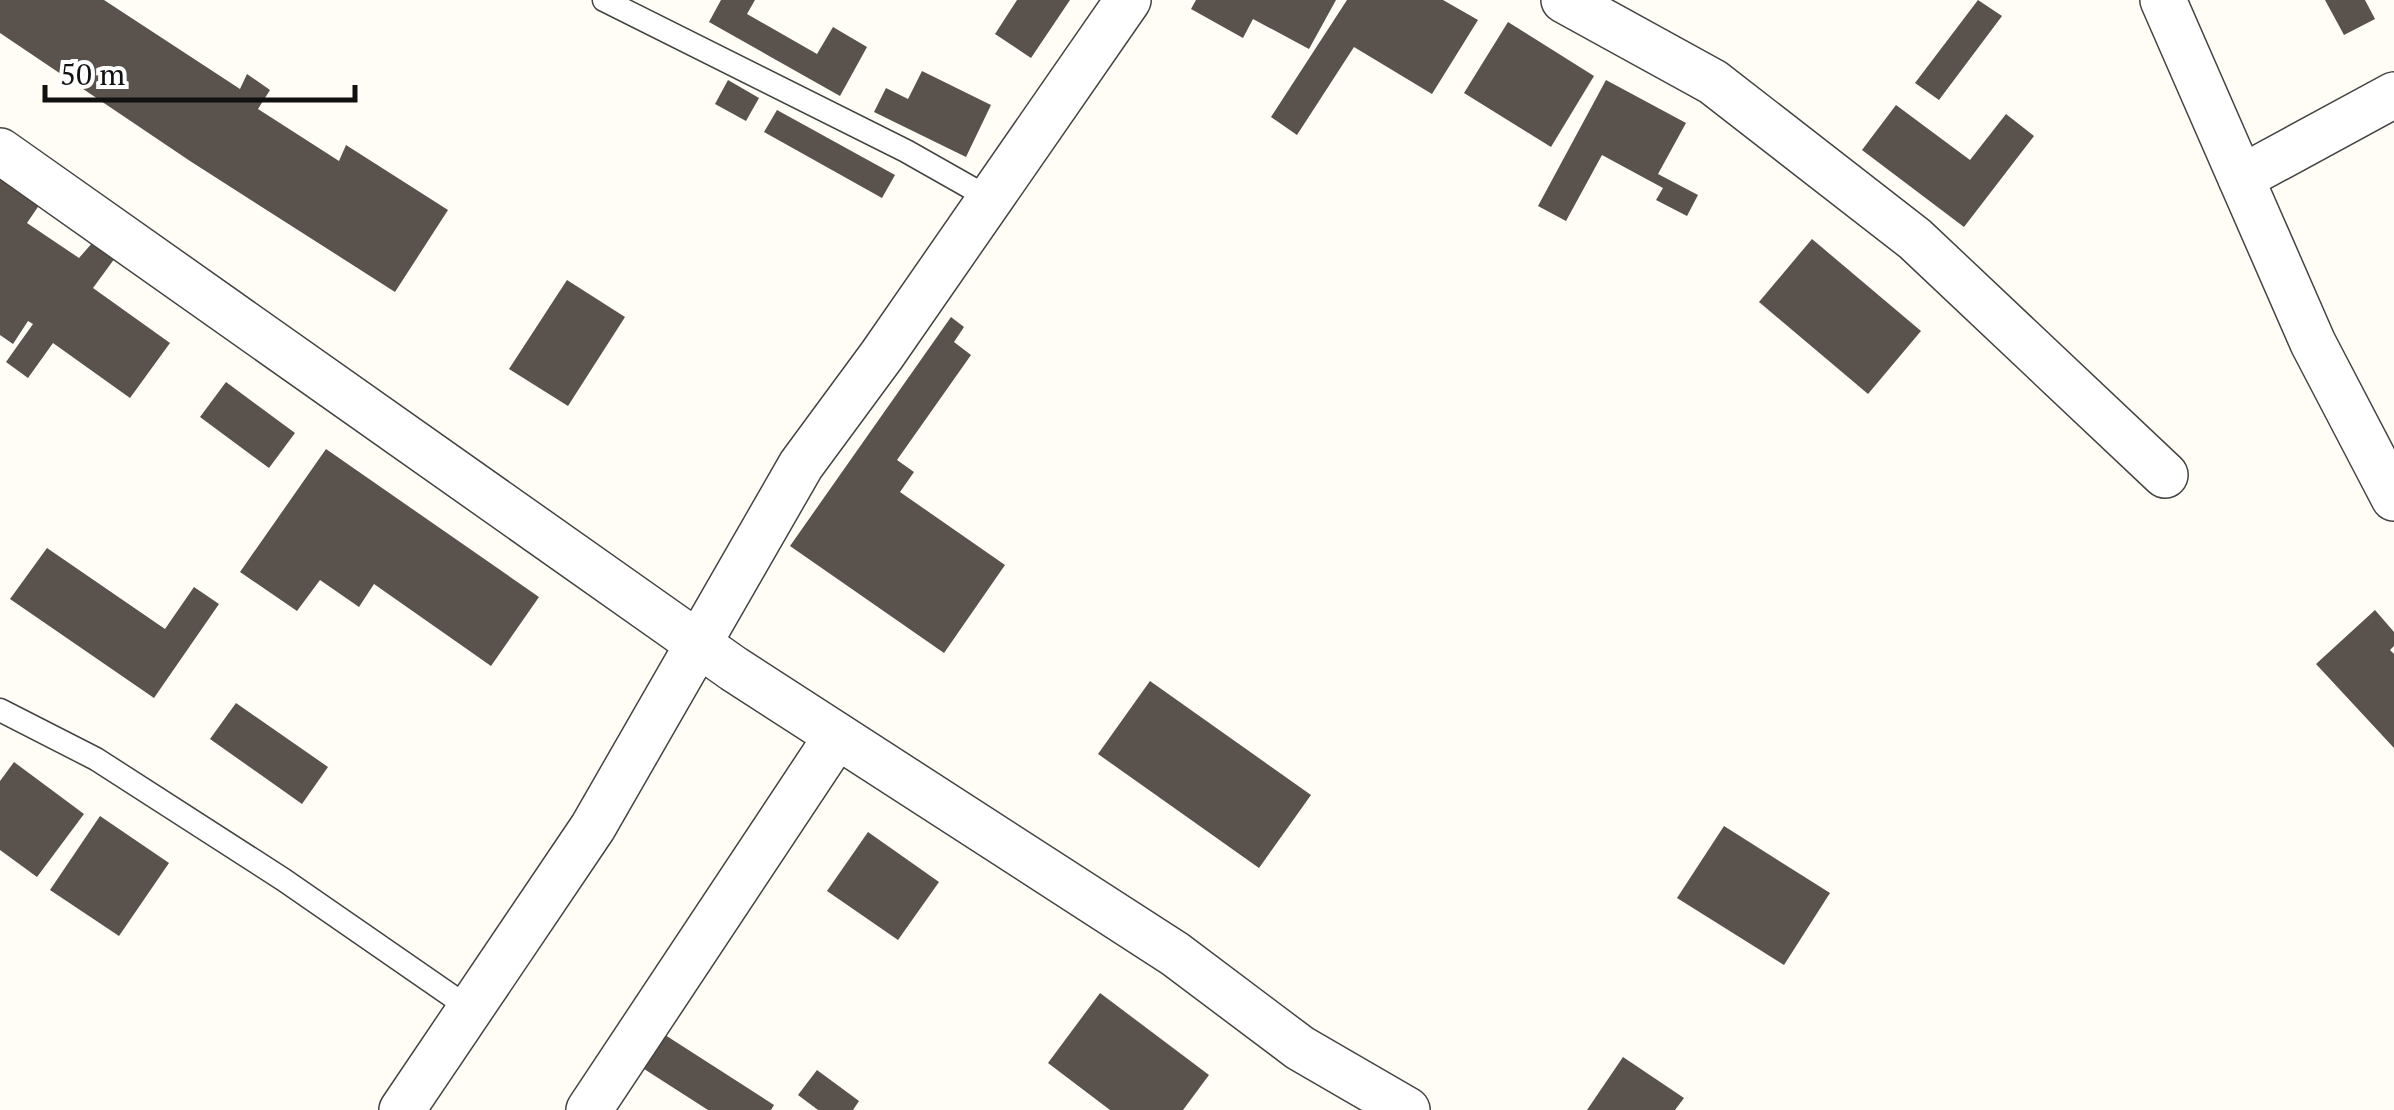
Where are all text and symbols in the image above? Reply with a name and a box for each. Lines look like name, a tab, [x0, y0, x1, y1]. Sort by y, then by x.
scale bar	[45, 40, 355, 102]
text: 50 m	[60, 54, 125, 94]

